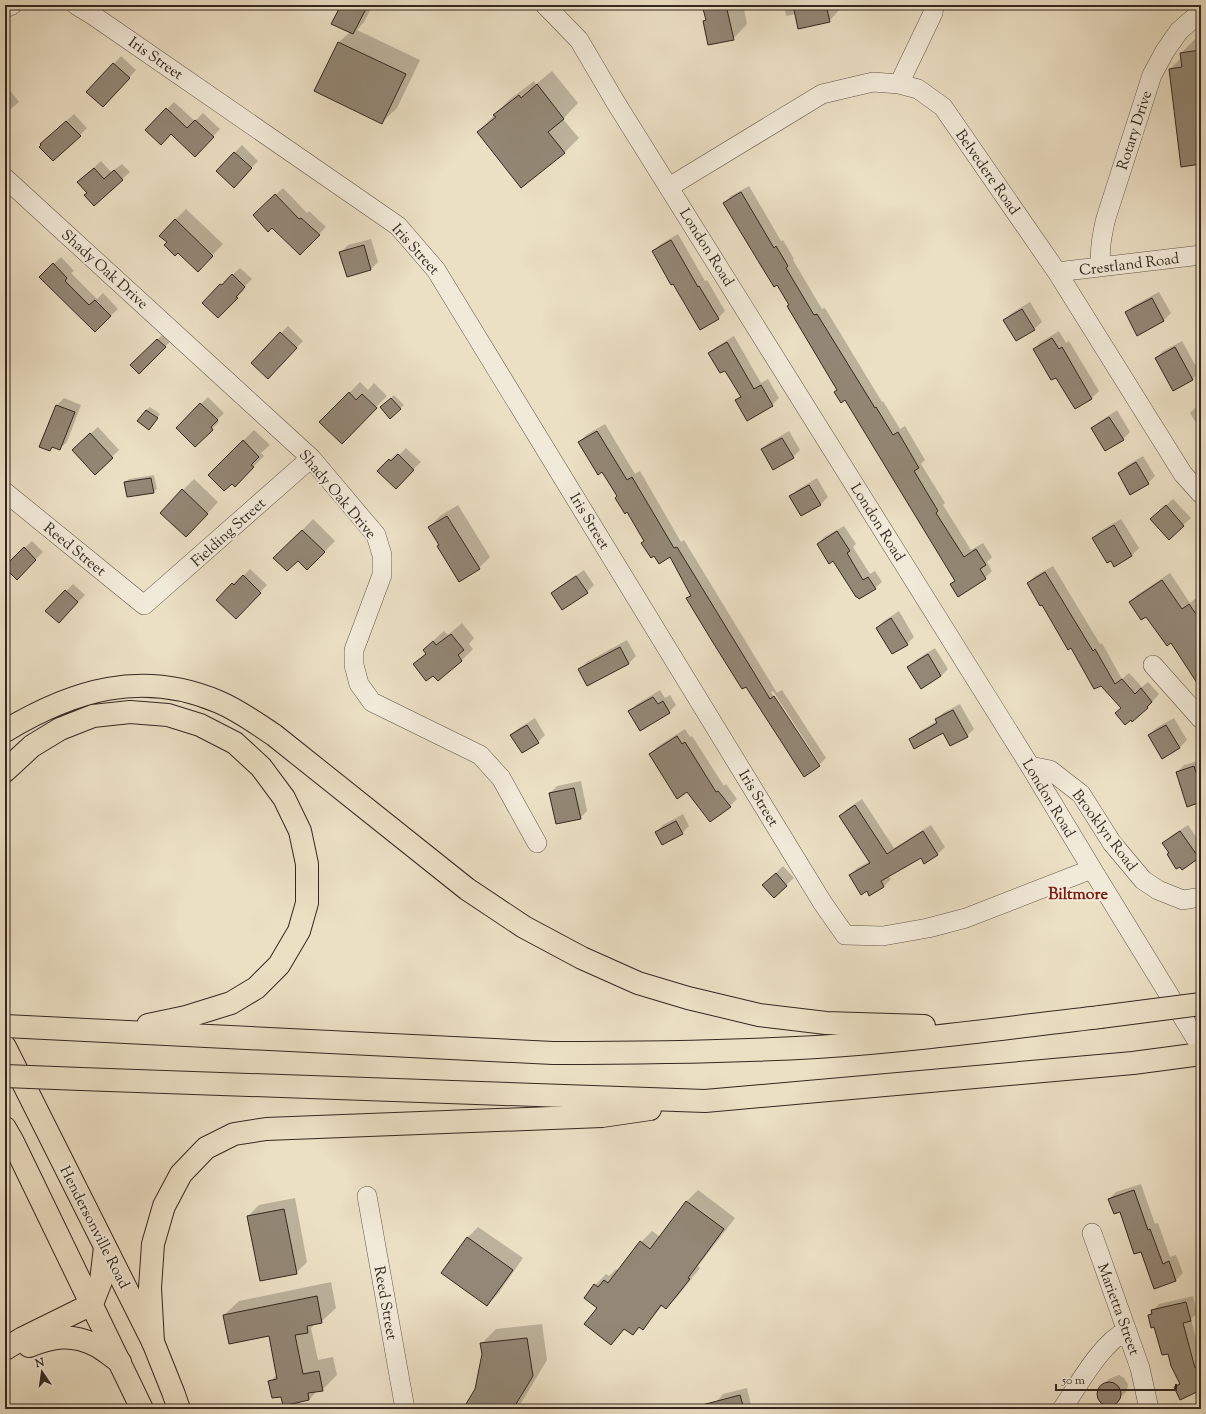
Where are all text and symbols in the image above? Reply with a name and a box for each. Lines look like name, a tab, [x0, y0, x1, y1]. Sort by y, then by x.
street label: Iris Street	[123, 33, 187, 86]
street label: Rotary Drive	[1113, 88, 1158, 173]
street label: Belvedere Road	[950, 126, 1024, 220]
street label: London Road	[673, 205, 738, 291]
street label: Iris Street	[386, 220, 444, 280]
street label: Shady Oak Drive	[56, 225, 152, 315]
street label: Crestland Road	[1078, 249, 1181, 282]
street label: Shady Oak Drive	[293, 446, 380, 544]
street label: London Road	[844, 480, 909, 566]
street label: Iris Street	[564, 490, 614, 554]
street label: Fielding Street	[187, 494, 271, 572]
street label: Reed Street	[38, 518, 110, 582]
street label: London Road	[1016, 756, 1080, 842]
street label: Iris Street	[733, 767, 783, 831]
street label: Brooklyn Road	[1066, 786, 1142, 876]
district label: Biltmore	[1048, 884, 1108, 907]
street label: Hendersonville Road	[54, 1163, 134, 1293]
street label: Marietta Street	[1091, 1261, 1144, 1358]
street label: Reed Street	[368, 1265, 401, 1342]
north arrow	[22, 1352, 62, 1392]
text: N	[33, 1354, 46, 1372]
scale bar	[1056, 1366, 1176, 1392]
text: 50 m	[1061, 1372, 1085, 1390]

